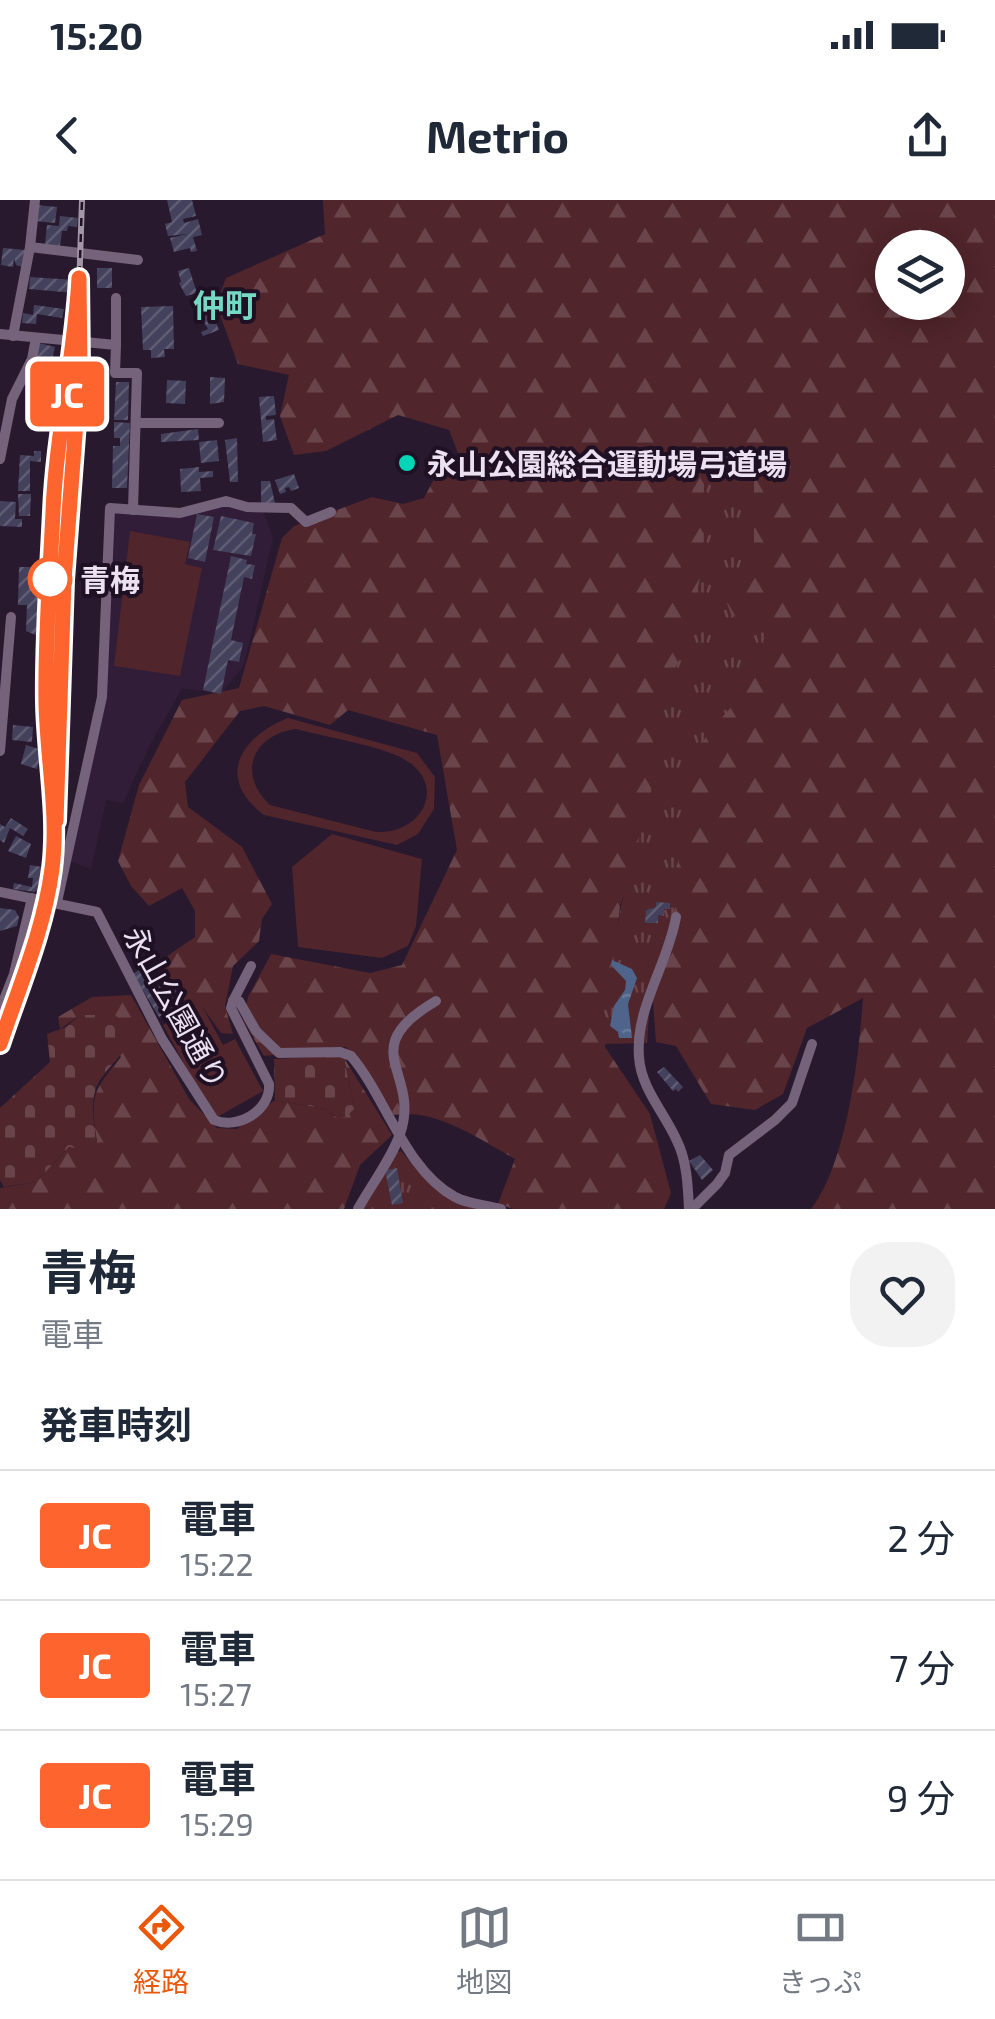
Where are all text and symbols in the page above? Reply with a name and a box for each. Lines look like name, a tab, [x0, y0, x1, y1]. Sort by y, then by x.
text: 15:20	[50, 12, 143, 58]
icon: back	[40, 108, 95, 163]
text: Metrio	[426, 108, 569, 162]
icon: share	[900, 108, 955, 163]
map controls	[875, 230, 965, 320]
button: layers	[875, 230, 965, 320]
district label: 仲町	[193, 285, 257, 323]
line badge: JC	[22, 362, 112, 426]
text: JC	[50, 373, 84, 415]
place label: 永山公園総合運動場弓道場	[427, 445, 787, 481]
marker: 永山公園総合運動場弓道場	[396, 452, 418, 474]
marker: 青梅	[29, 558, 71, 600]
place label: 青梅	[80, 561, 140, 597]
street label: 永山公園通り	[118, 920, 236, 1094]
text: 青梅	[40, 1242, 136, 1300]
button: heart	[850, 1242, 955, 1347]
text: 電車	[40, 1314, 104, 1352]
text: 発車時刻	[40, 1401, 192, 1447]
text: 電車	[180, 1495, 256, 1541]
text: JC	[78, 1514, 112, 1556]
text: 2 分	[887, 1514, 955, 1560]
text: 15:22	[180, 1544, 253, 1582]
text: 電車	[180, 1625, 256, 1671]
text: JC	[78, 1644, 112, 1686]
text: 7 分	[889, 1644, 955, 1690]
text: 15:27	[180, 1674, 252, 1712]
text: 電車	[180, 1755, 256, 1801]
text: JC	[78, 1774, 112, 1816]
text: 9 分	[887, 1774, 955, 1820]
text: 15:29	[180, 1804, 254, 1842]
tab: 経路	[133, 1900, 189, 2000]
tab: 地図	[456, 1900, 512, 2000]
tab: きっぷ	[779, 1900, 862, 2000]

